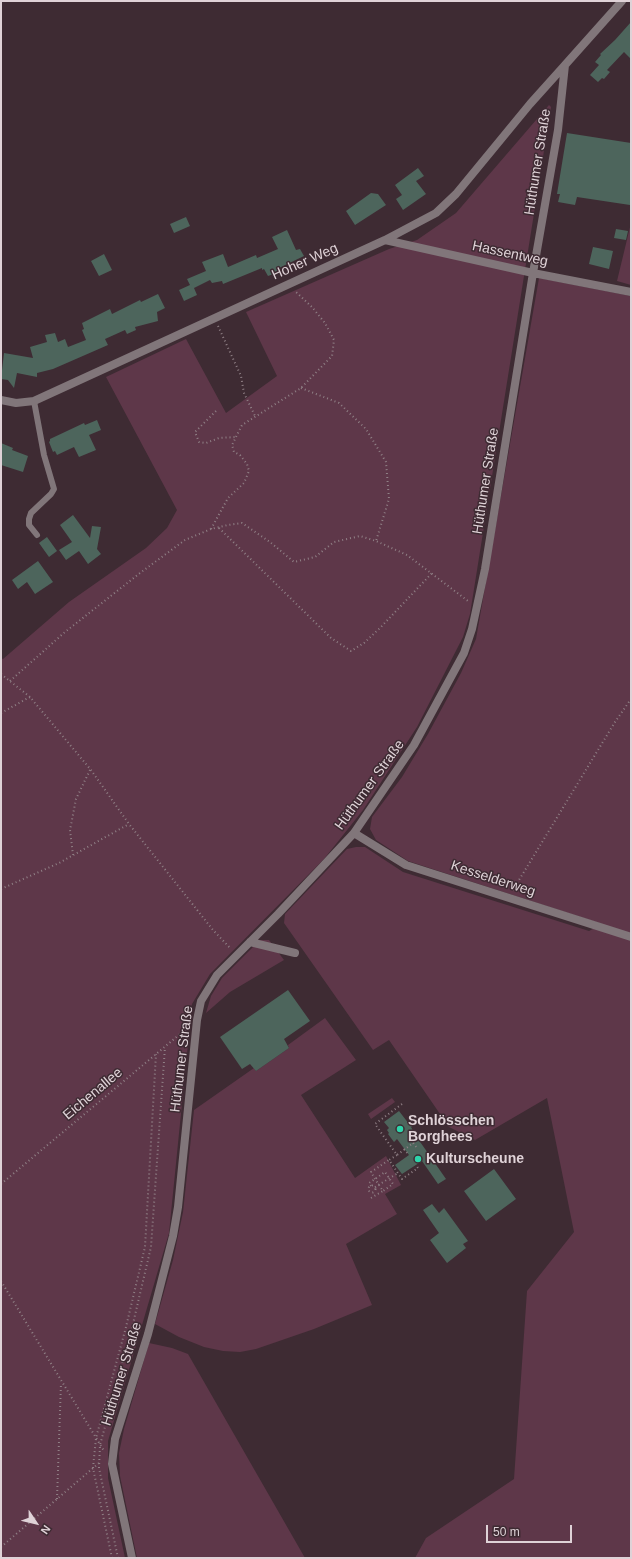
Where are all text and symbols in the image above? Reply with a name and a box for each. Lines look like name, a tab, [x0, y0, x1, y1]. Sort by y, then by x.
street label: Hüthumer Straße	[521, 108, 555, 216]
street label: Hassentweg	[471, 238, 549, 270]
street label: Hoher Weg	[269, 240, 341, 284]
street label: Hüthumer Straße	[469, 427, 503, 535]
street label: Hüthumer Straße	[332, 737, 408, 833]
street label: Kesselderweg	[449, 857, 537, 901]
street label: Hüthumer Straße	[167, 1005, 197, 1113]
street label: Eichenallee	[60, 1064, 126, 1124]
place label: Schlösschen Borghees	[408, 1113, 494, 1146]
marker: Schlösschen Borghees	[395, 1124, 405, 1134]
place label: Kulturscheune	[426, 1151, 524, 1167]
marker: Kulturscheune	[413, 1154, 423, 1164]
street label: Hüthumer Straße	[98, 1320, 146, 1428]
north arrow	[16, 1503, 56, 1543]
scale bar	[488, 1517, 574, 1543]
text: N	[39, 1523, 53, 1537]
text: 50 m	[493, 1525, 520, 1539]

